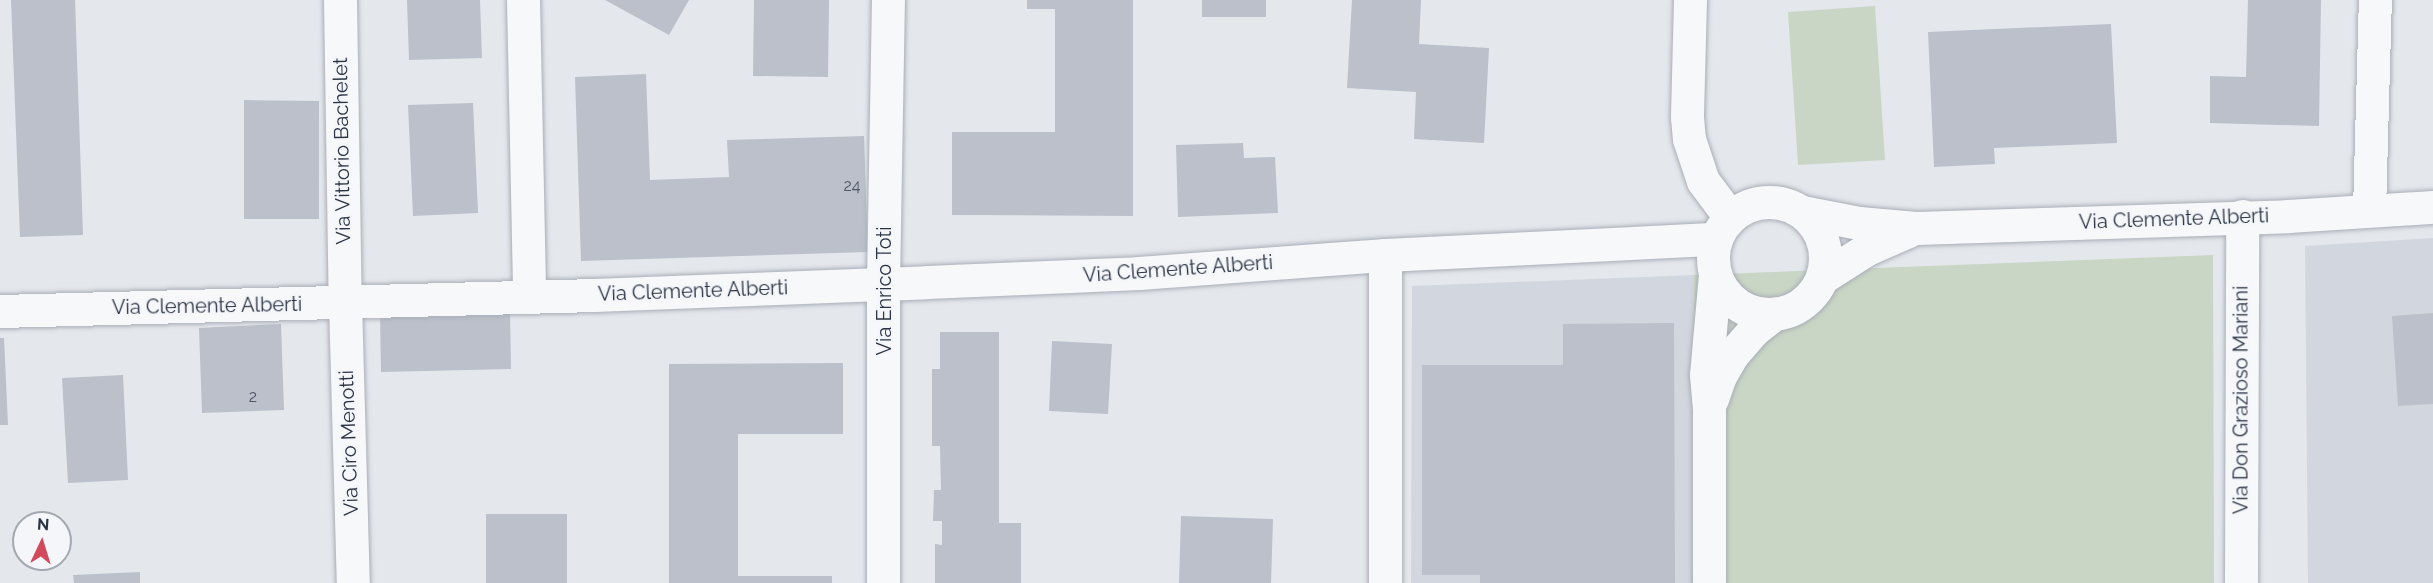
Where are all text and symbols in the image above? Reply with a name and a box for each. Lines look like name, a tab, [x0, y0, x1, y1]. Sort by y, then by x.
street label: Via Vittorio Bachelet	[328, 57, 356, 245]
house number: 24	[843, 176, 861, 196]
street label: Via Clemente Alberti	[2078, 204, 2270, 234]
street label: Via Enrico Toti	[872, 226, 896, 356]
street label: Via Clemente Alberti	[1082, 250, 1274, 288]
street label: Via Clemente Alberti	[597, 276, 789, 306]
street label: Via Don Grazioso Mariani	[2229, 286, 2253, 514]
street label: Via Clemente Alberti	[111, 292, 303, 320]
street label: Via Ciro Menotti	[334, 370, 364, 516]
house number: 2	[249, 387, 257, 407]
north arrow	[12, 511, 72, 571]
text: N	[36, 515, 50, 534]

